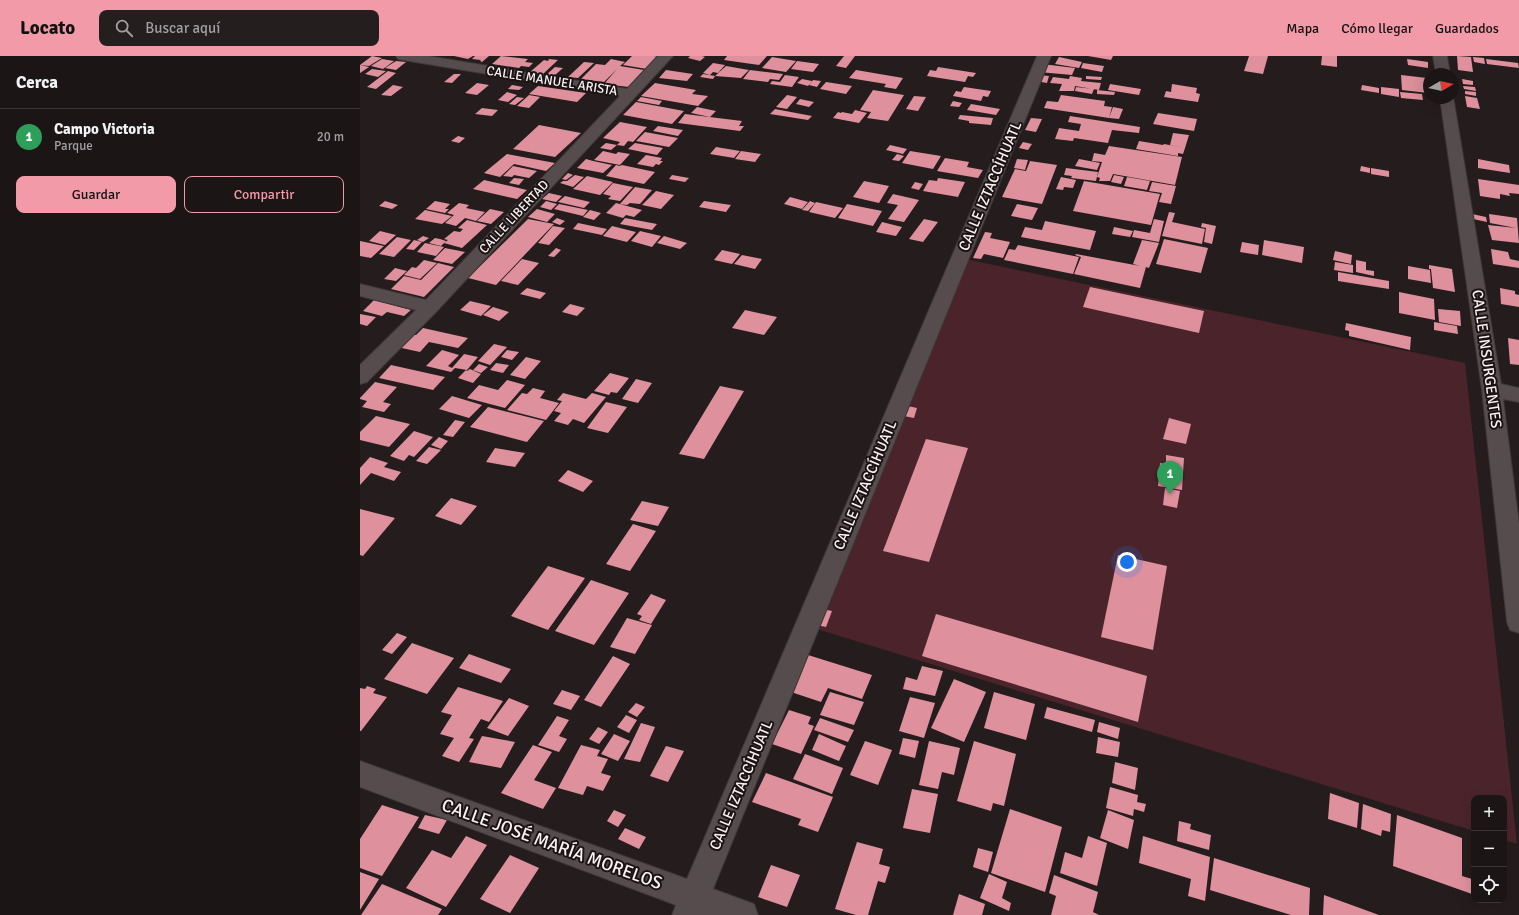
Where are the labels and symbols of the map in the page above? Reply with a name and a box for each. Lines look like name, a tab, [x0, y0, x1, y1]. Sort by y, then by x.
street label: CALLE MANUEL ARISTA	[485, 63, 619, 99]
north arrow	[1423, 68, 1459, 104]
street label: CALLE IZTACCÍHUATL	[954, 118, 1026, 254]
street label: CALLE LIBERTAD	[476, 177, 552, 257]
street label: CALLE INSURGENTES	[1468, 289, 1506, 429]
street label: CALLE IZTACCÍHUATL	[829, 417, 901, 553]
pin: 1	[1157, 461, 1183, 494]
your location	[1117, 552, 1137, 572]
street label: CALLE IZTACCÍHUATL	[705, 717, 777, 853]
street label: CALLE JOSÉ MARÍA MORELOS	[439, 794, 665, 894]

